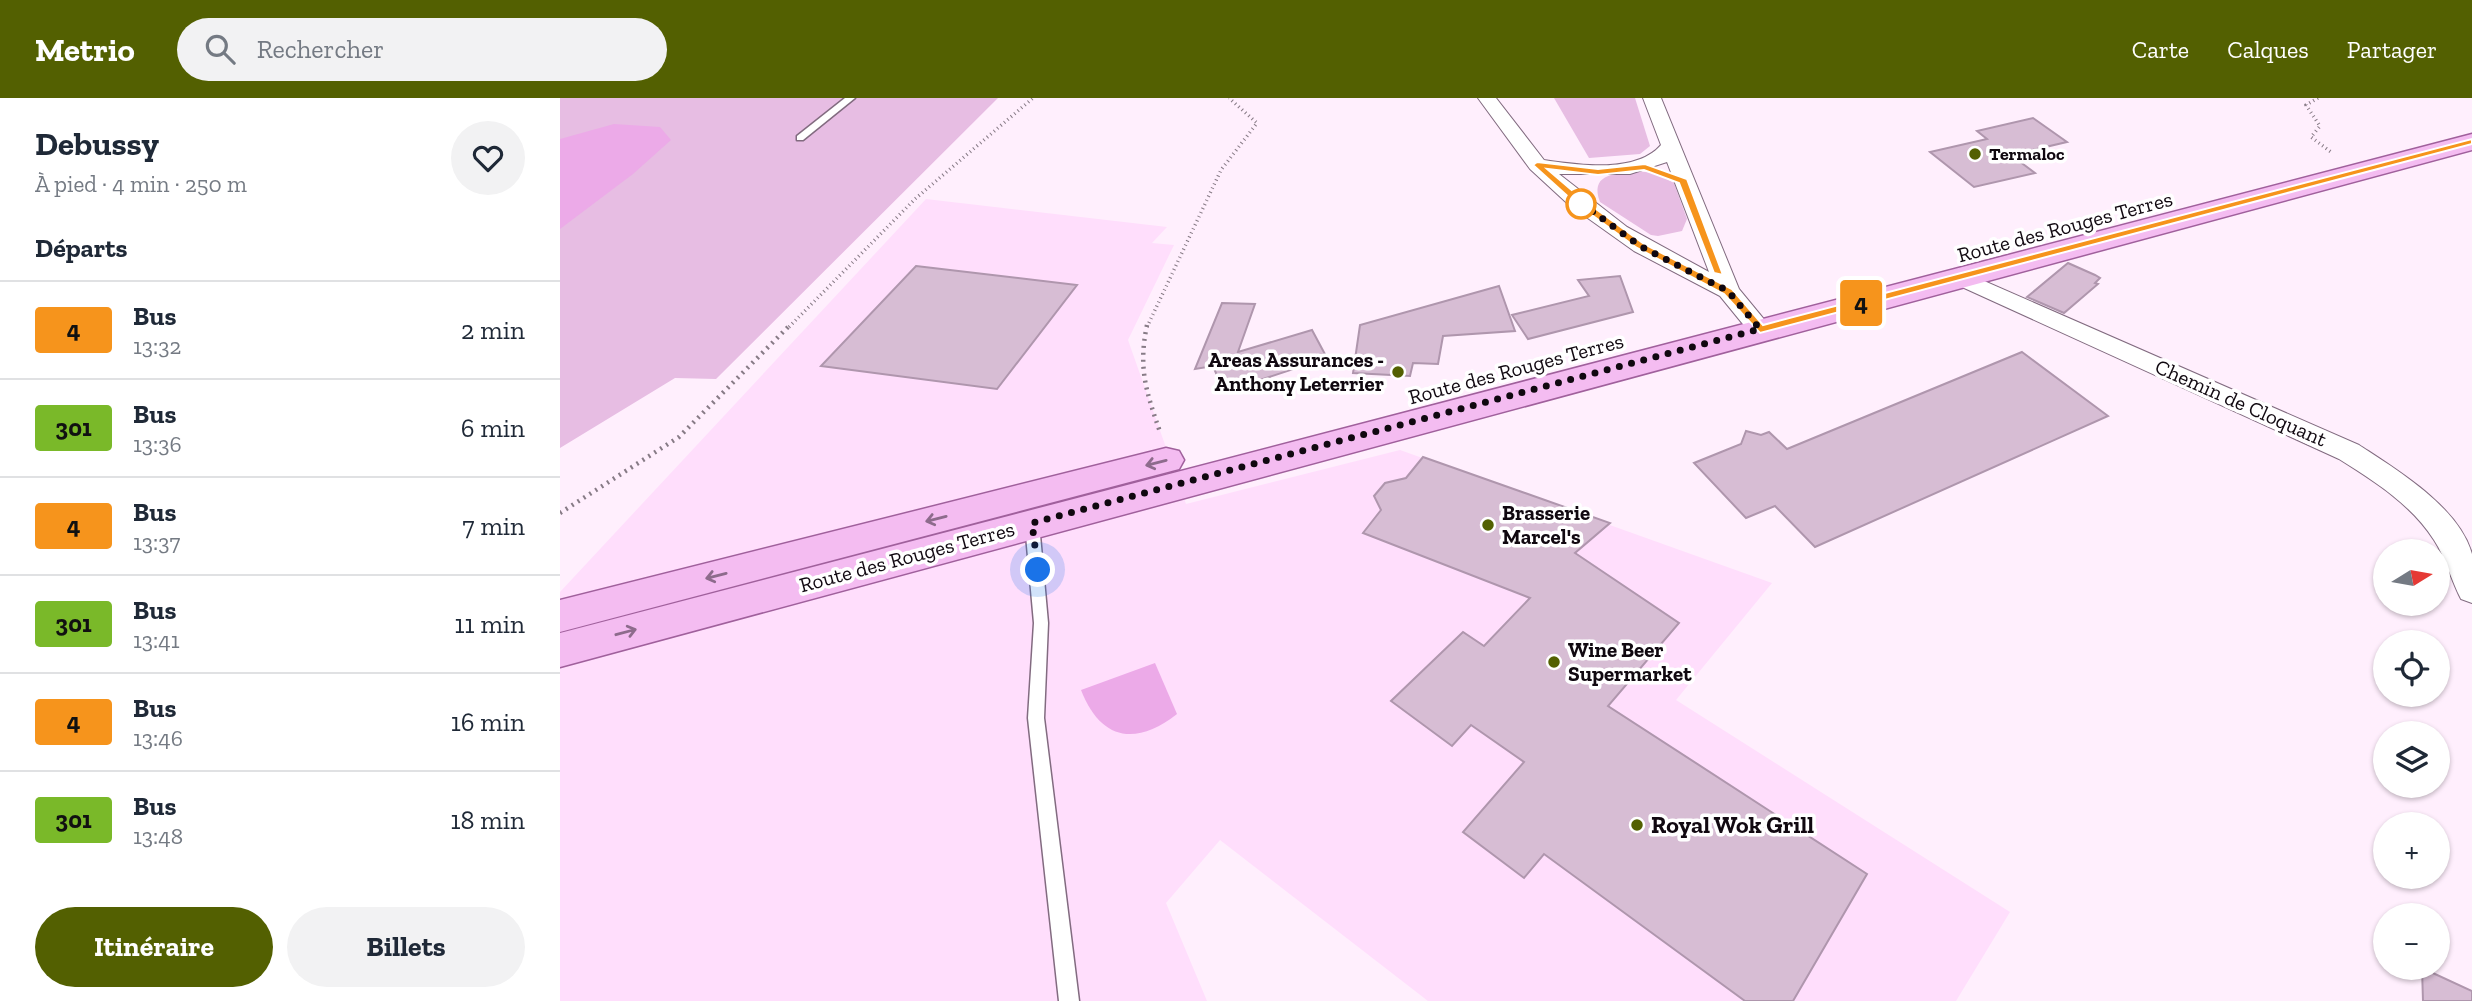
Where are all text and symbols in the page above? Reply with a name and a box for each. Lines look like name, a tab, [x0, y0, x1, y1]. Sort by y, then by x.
search box	[177, 18, 667, 81]
text: Metrio	[35, 30, 135, 69]
icon: search	[201, 30, 239, 68]
text: Rechercher	[257, 33, 384, 65]
text: Carte	[2132, 35, 2189, 64]
text: Calques	[2227, 35, 2309, 64]
text: Partager	[2347, 35, 2437, 64]
button: heart	[451, 121, 525, 195]
text: Debussy	[35, 124, 159, 163]
place label: Termaloc	[1989, 143, 2065, 165]
marker: Termaloc	[1967, 146, 1983, 162]
text: À pied · 4 min · 250 m	[35, 170, 247, 198]
street label: Route des Rouges Terres	[1955, 186, 2175, 267]
unlabelled marker	[1566, 189, 1596, 219]
text: Départs	[35, 232, 127, 264]
line badge: 4	[1838, 280, 1884, 326]
text: 4	[1854, 288, 1868, 317]
text: Bus	[133, 300, 176, 332]
text: 2 min	[461, 314, 525, 346]
text: 4	[67, 315, 80, 344]
street label: Route des Rouges Terres	[1406, 328, 1626, 409]
text: 13:32	[133, 332, 181, 360]
place label: Areas Assurances - Anthony Leterrier	[1208, 347, 1384, 396]
street label: Chemin de Cloquant	[2152, 353, 2331, 452]
marker: Areas Assurances - Anthony Leterrier	[1390, 364, 1406, 380]
text: Bus	[133, 398, 176, 430]
text: 6 min	[461, 412, 525, 444]
text: 301	[55, 413, 92, 442]
text: 13:36	[133, 430, 182, 458]
one-way arrow	[1145, 457, 1168, 470]
text: Bus	[133, 496, 176, 528]
place label: Brasserie Marcel's	[1502, 500, 1590, 549]
text: 7 min	[462, 510, 525, 542]
text: 4	[67, 511, 80, 540]
one-way arrow	[925, 513, 948, 526]
street label: Route des Rouges Terres	[797, 516, 1017, 597]
marker: Brasserie Marcel's	[1480, 517, 1496, 533]
text: 13:37	[133, 528, 180, 556]
north arrow	[2373, 539, 2450, 616]
map controls	[2373, 539, 2450, 980]
your location	[1020, 552, 1055, 587]
one-way arrow	[705, 570, 727, 583]
text: Bus	[133, 594, 176, 626]
text: 11 min	[454, 608, 525, 640]
text: 301	[55, 609, 92, 638]
one-way arrow	[614, 625, 637, 638]
text: 13:41	[133, 626, 180, 654]
button: locate	[2373, 630, 2450, 707]
place label: Wine Beer Supermarket	[1568, 637, 1692, 686]
marker: Wine Beer Supermarket	[1546, 654, 1562, 670]
text: Bus	[133, 692, 176, 724]
text: 16 min	[451, 706, 525, 738]
text: 4	[67, 707, 80, 736]
button: layers	[2373, 721, 2450, 798]
text: 13:46	[133, 724, 183, 752]
text: Bus	[133, 790, 176, 822]
text: 18 min	[450, 804, 525, 836]
text: 301	[55, 805, 92, 834]
place label: Royal Wok Grill	[1651, 810, 1814, 839]
button: +	[2373, 812, 2450, 889]
marker: Royal Wok Grill	[1629, 817, 1645, 833]
text: 13:48	[133, 822, 183, 850]
button: −	[2373, 903, 2450, 980]
button: Itinéraire	[35, 907, 273, 987]
button: Billets	[287, 907, 525, 987]

